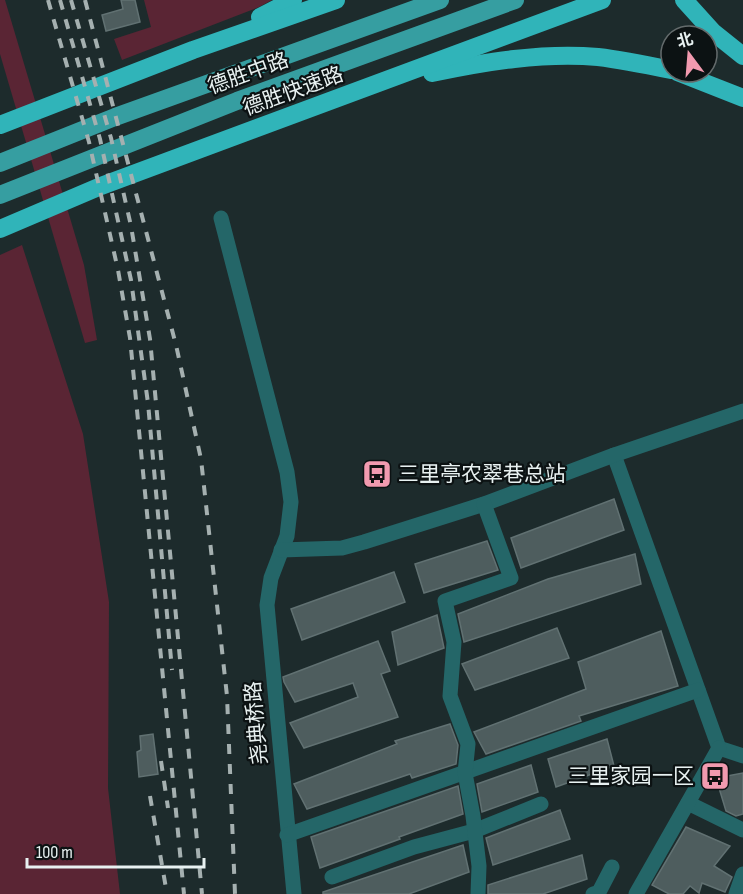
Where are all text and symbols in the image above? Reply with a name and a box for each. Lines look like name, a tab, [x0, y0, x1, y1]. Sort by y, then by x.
north arrow	[659, 24, 719, 84]
text: 北	[675, 30, 696, 52]
street label: 德胜中路	[204, 47, 292, 100]
street label: 德胜快速路	[240, 62, 347, 121]
bus stop icon: 三里亭农翠巷总站	[361, 458, 393, 490]
place label: 三里亭农翠巷总站	[398, 462, 566, 487]
street label: 尧典桥路	[240, 680, 273, 766]
bus stop icon: 三里家园一区	[699, 760, 731, 792]
place label: 三里家园一区	[568, 764, 694, 789]
scale bar	[27, 831, 204, 869]
text: 100 m	[36, 842, 73, 863]

